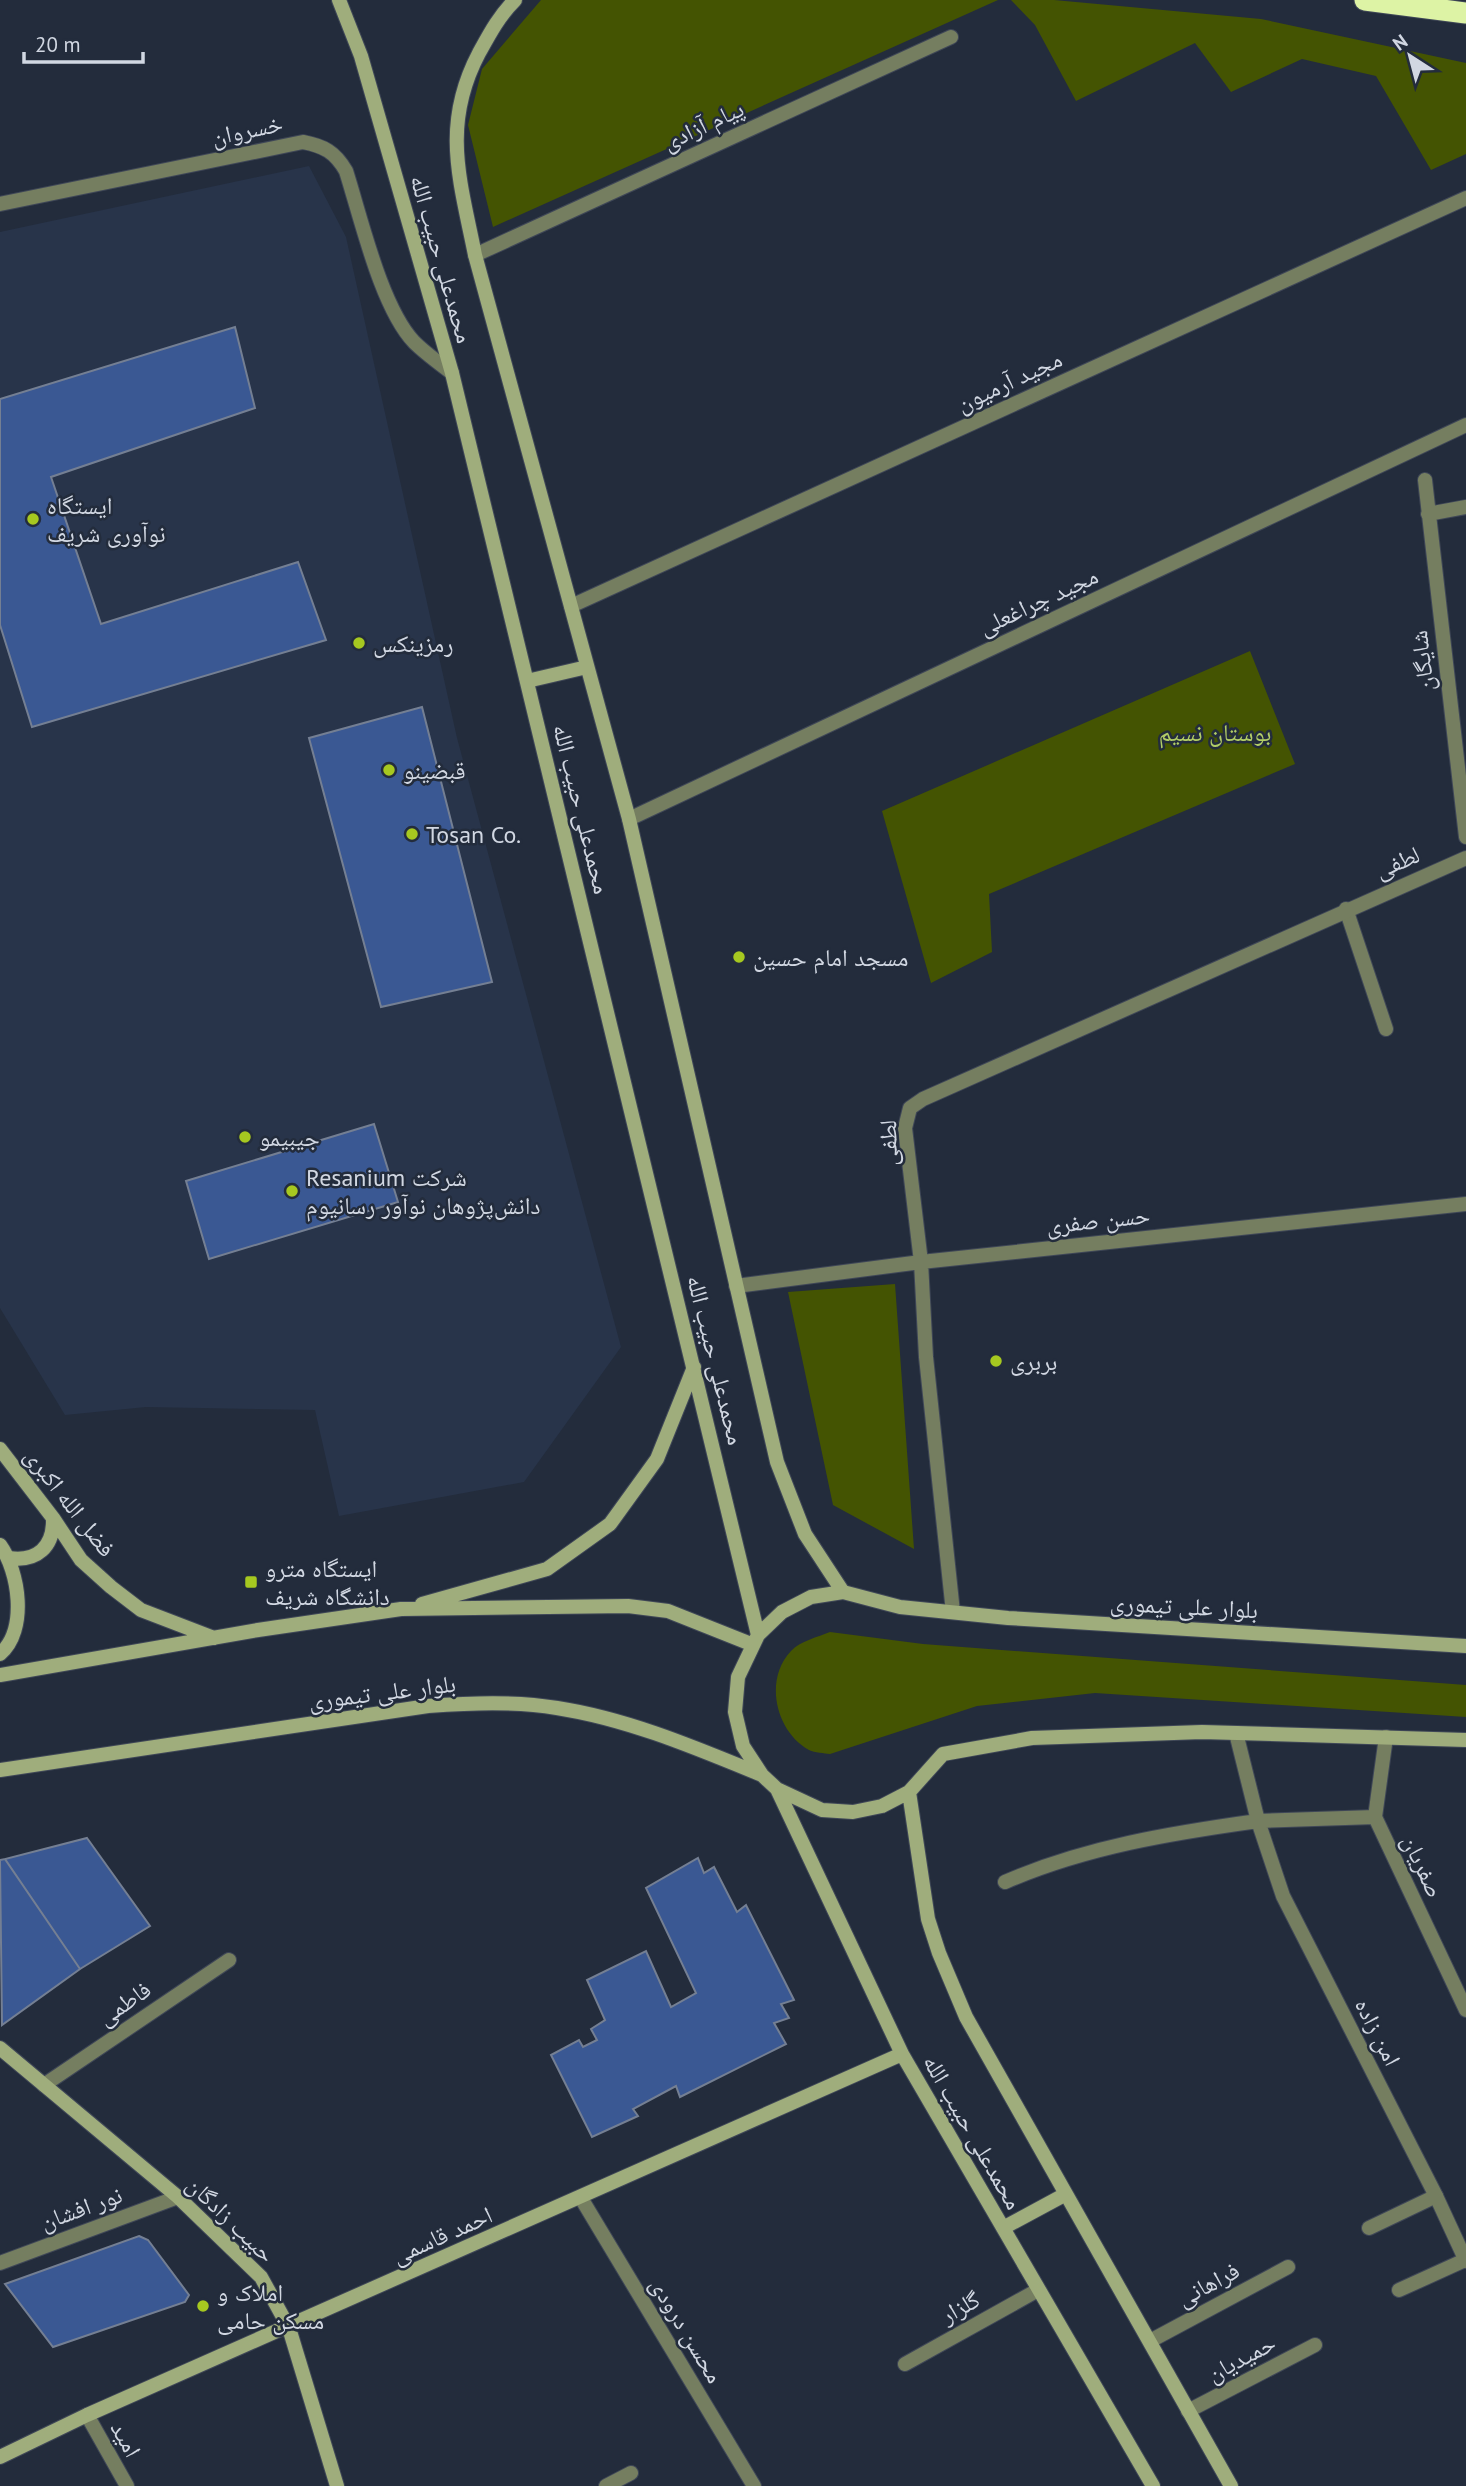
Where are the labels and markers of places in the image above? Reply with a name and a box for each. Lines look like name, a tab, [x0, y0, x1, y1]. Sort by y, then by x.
place label: ایستگاه نوآوری شریف	[47, 490, 166, 549]
marker: ایستگاه نوآوری شریف	[25, 511, 41, 527]
place label: رمزینکس	[373, 628, 454, 659]
marker: رمزینکس	[351, 635, 367, 651]
place label: قبضینو	[403, 755, 466, 786]
marker: قبضینو	[381, 762, 397, 778]
place label: Tosan Co.	[426, 819, 521, 850]
marker: Tosan Co.	[404, 826, 420, 842]
place label: مسجد امام حسین	[753, 942, 908, 974]
marker: مسجد امام حسین	[731, 949, 747, 965]
place label: جیبیمو	[259, 1122, 320, 1153]
marker: جیبیمو	[237, 1129, 253, 1145]
place label: Resanium شرکت دانش‌پژوهان نوآور رسانیوم	[306, 1162, 540, 1222]
marker: Resanium شرکت دانش‌پژوهان نوآور رسانیوم	[284, 1183, 300, 1199]
place label: بربری	[1010, 1346, 1057, 1377]
marker: بربری	[988, 1353, 1004, 1369]
place label: ایستگاه مترو دانشگاه شریف	[265, 1553, 390, 1612]
marker: ایستگاه مترو دانشگاه شریف	[243, 1574, 259, 1590]
place label: املاک و مسکن حامی	[217, 2277, 324, 2336]
marker: املاک و مسکن حامی	[195, 2298, 211, 2314]

